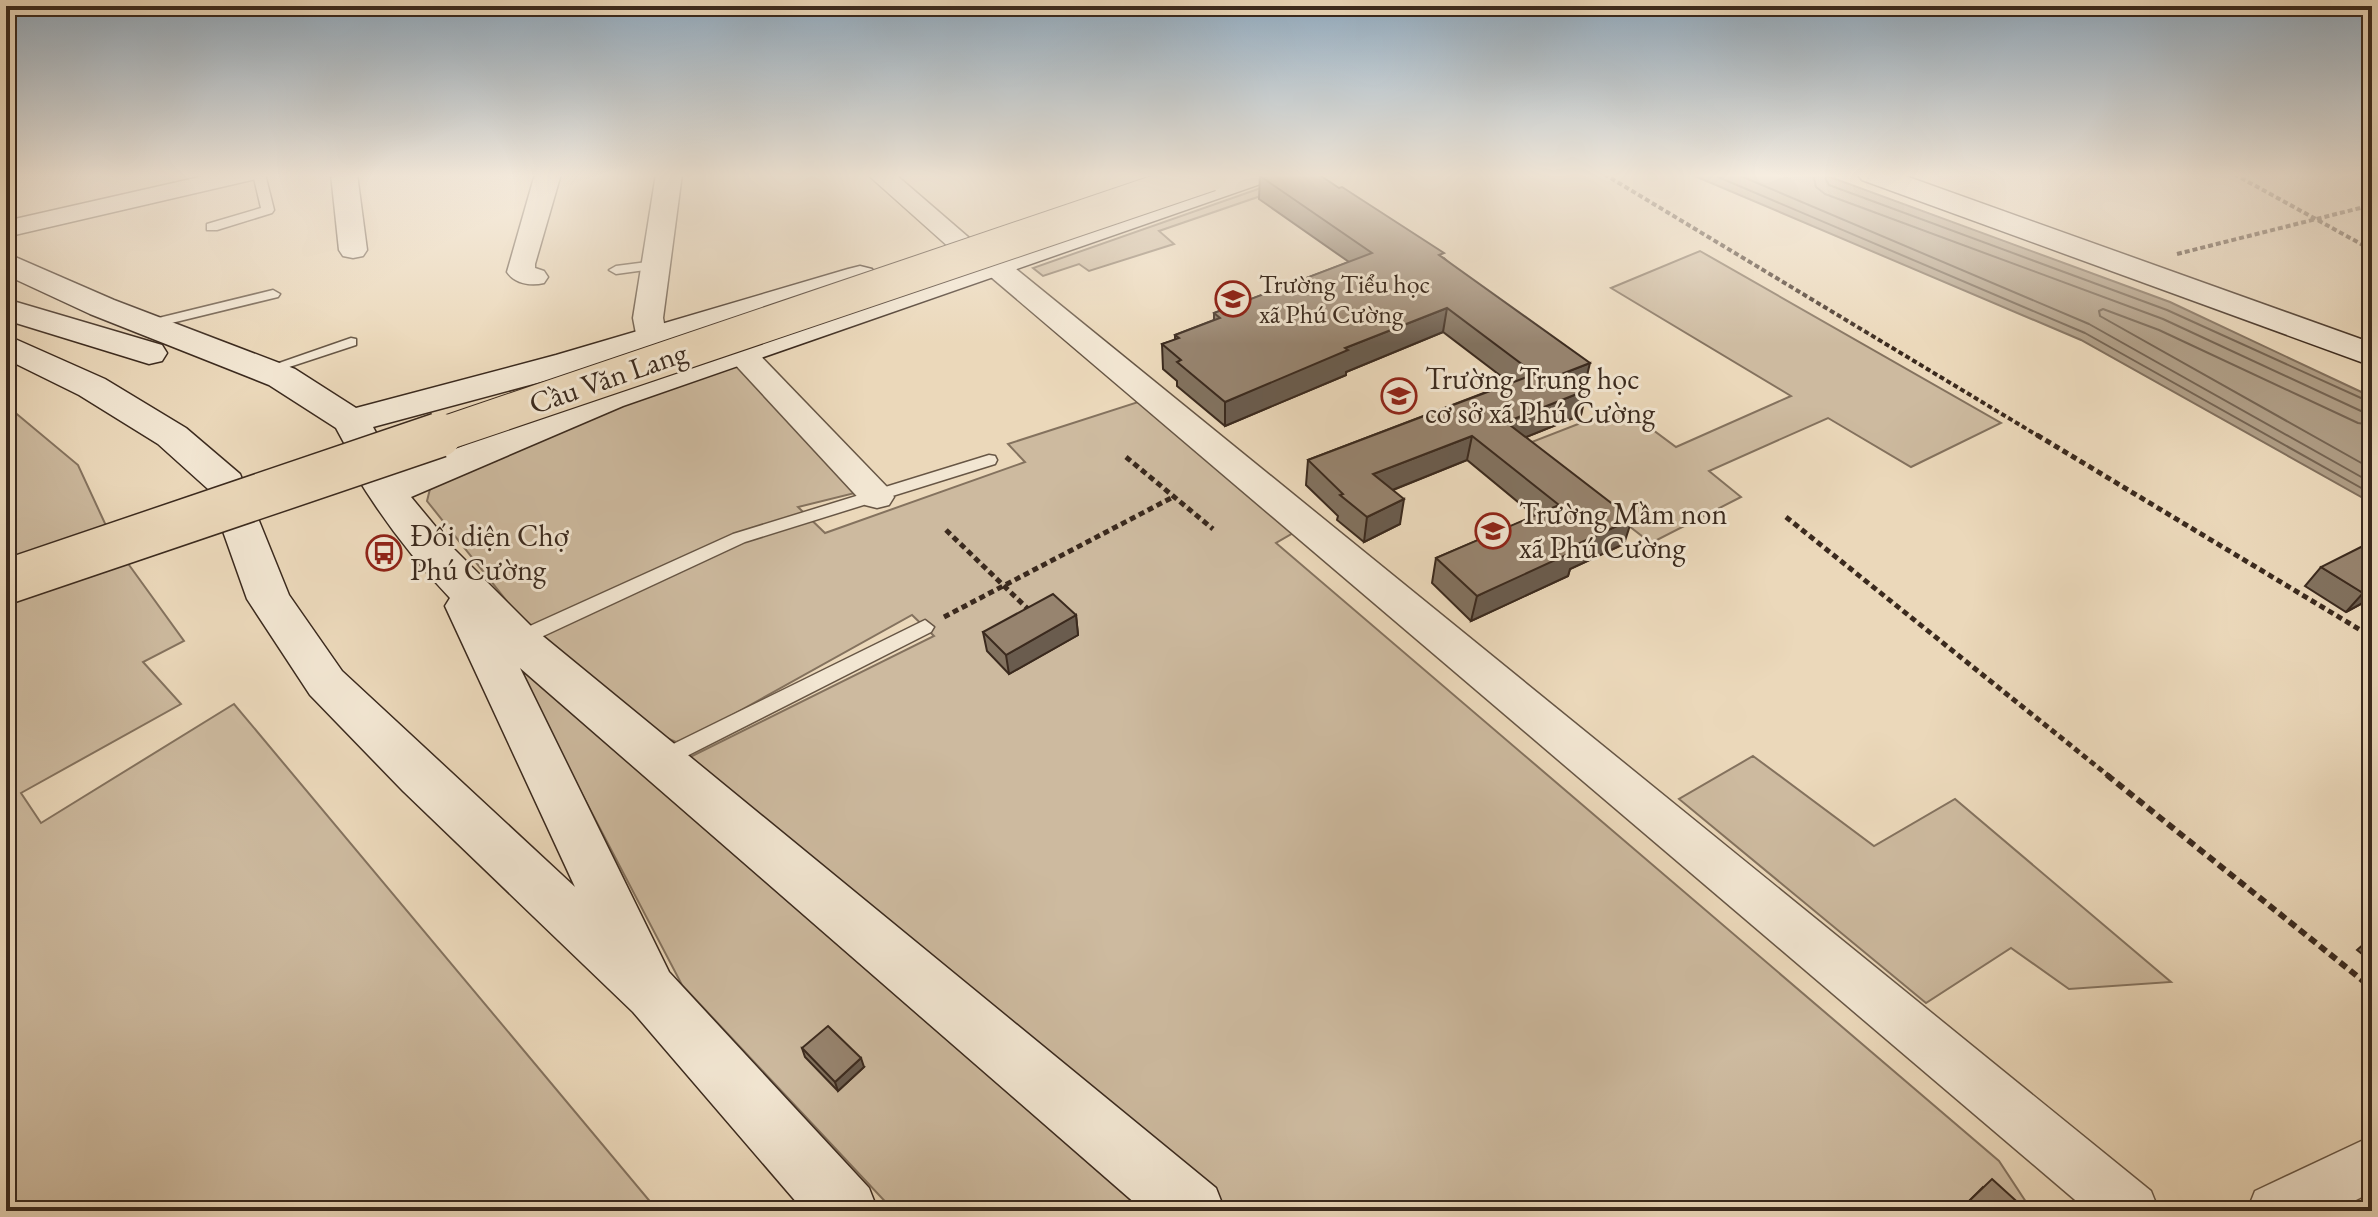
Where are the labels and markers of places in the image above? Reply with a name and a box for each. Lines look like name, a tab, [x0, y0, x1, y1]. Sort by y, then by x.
place label: Trường Tiểu học xã Phú Cường	[1259, 267, 1430, 331]
school or university icon: Trường Tiểu học xã Phú Cường	[1214, 280, 1252, 318]
place label: Trường Trung học cơ sở xã Phú Cường	[1425, 359, 1656, 432]
school or university icon: Trường Trung học cơ sở xã Phú Cường	[1380, 377, 1418, 415]
place label: Trường Mầm non xã Phú Cường	[1519, 494, 1727, 567]
school or university icon: Trường Mầm non xã Phú Cường	[1474, 512, 1512, 550]
place label: Đối diện Chợ Phú Cường	[410, 516, 570, 589]
bus stop icon: Đối diện Chợ Phú Cường	[365, 534, 403, 572]

